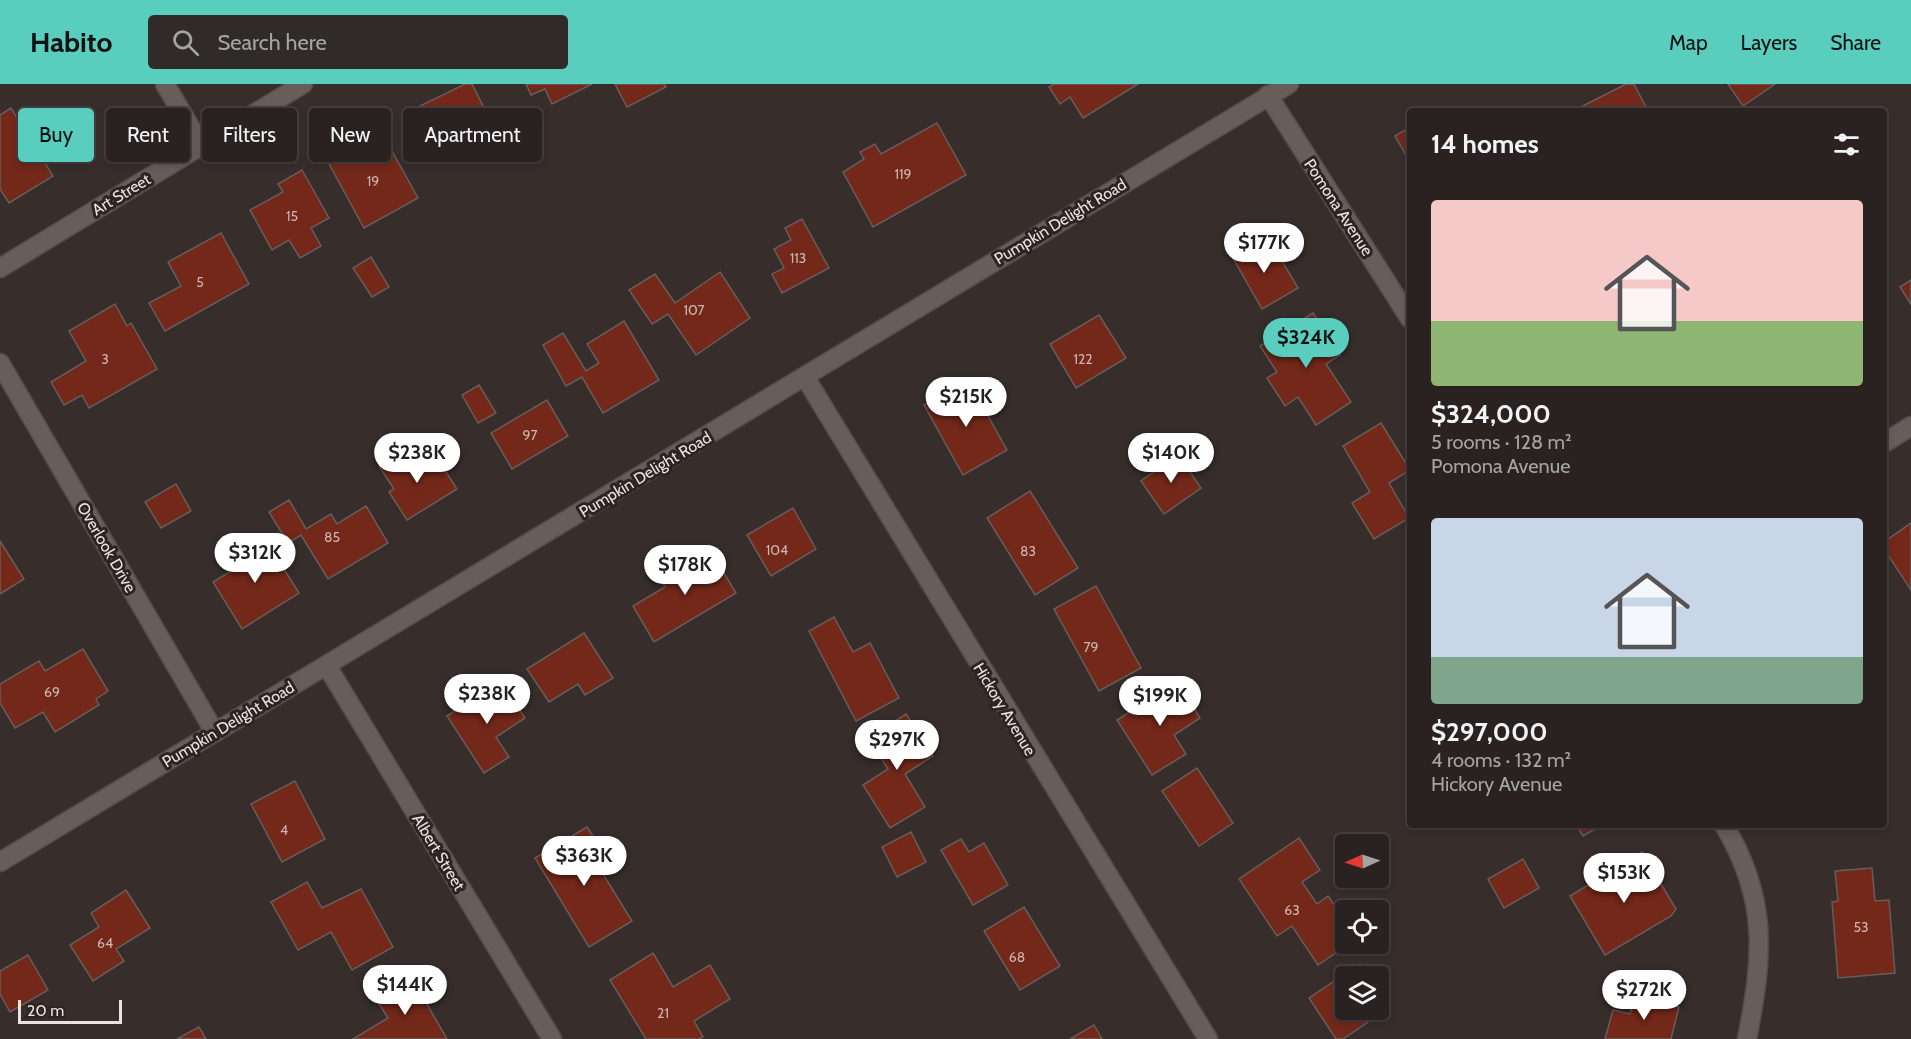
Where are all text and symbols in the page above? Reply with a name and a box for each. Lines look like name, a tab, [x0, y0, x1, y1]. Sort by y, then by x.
search box	[148, 15, 568, 69]
text: Habito	[30, 25, 112, 59]
icon: search	[169, 26, 202, 59]
text: Search here	[217, 29, 327, 56]
text: Map	[1669, 30, 1708, 55]
text: Layers	[1741, 30, 1797, 55]
text: Share	[1830, 30, 1881, 55]
chip: Buy	[18, 108, 94, 162]
chip: Rent	[106, 108, 190, 162]
chip: Filters	[202, 108, 297, 162]
chip: New	[309, 108, 391, 162]
chip: Apartment	[403, 108, 542, 162]
text: 14 homes	[1431, 128, 1539, 160]
icon: filters	[1830, 128, 1863, 161]
street label: Pomona Avenue	[1300, 155, 1377, 259]
house number: 119	[894, 165, 912, 183]
street label: Art Street	[88, 169, 155, 219]
house number: 19	[367, 172, 379, 190]
street label: Pumpkin Delight Road	[991, 175, 1130, 268]
house number: 15	[286, 207, 298, 225]
pin: $177K	[1222, 223, 1306, 274]
text: $177K	[1238, 230, 1290, 254]
icon: home	[1593, 239, 1701, 347]
house number: 113	[790, 249, 806, 267]
house number: 5	[196, 273, 204, 291]
house number: 107	[683, 301, 705, 319]
pin: $324K	[1264, 318, 1348, 369]
text: $324K	[1277, 325, 1335, 349]
house number: 3	[101, 350, 109, 368]
house number: 122	[1073, 350, 1093, 368]
pin: $215K	[924, 377, 1008, 428]
text: $215K	[940, 384, 992, 408]
text: $324,000	[1431, 398, 1551, 430]
house number: 97	[523, 426, 538, 444]
street label: Pumpkin Delight Road	[576, 428, 715, 521]
text: 5 rooms · 128 m²	[1431, 430, 1572, 454]
pin: $238K	[375, 433, 459, 484]
pin: $140K	[1129, 433, 1213, 484]
text: $238K	[388, 440, 446, 464]
text: $140K	[1142, 440, 1200, 464]
text: Pomona Avenue	[1431, 454, 1570, 478]
street label: Overlook Drive	[73, 499, 140, 596]
house number: 85	[324, 528, 340, 546]
pin: $312K	[213, 533, 297, 584]
text: $312K	[229, 540, 281, 564]
house number: 104	[766, 541, 788, 559]
house number: 83	[1020, 542, 1036, 560]
pin: $178K	[643, 545, 727, 596]
text: $178K	[658, 552, 712, 576]
icon: home	[1593, 557, 1701, 665]
house number: 79	[1084, 638, 1099, 656]
street label: Hickory Avenue	[969, 659, 1040, 759]
pin: $238K	[445, 674, 529, 725]
pin: $199K	[1118, 676, 1202, 727]
street label: Pumpkin Delight Road	[159, 678, 298, 771]
text: $238K	[458, 681, 516, 705]
house number: 69	[44, 683, 60, 701]
text: $199K	[1133, 683, 1187, 707]
text: $297,000	[1431, 716, 1548, 748]
pin: $297K	[855, 720, 939, 771]
text: $297K	[869, 727, 925, 751]
text: 4 rooms · 132 m²	[1431, 748, 1571, 772]
text: Hickory Avenue	[1431, 772, 1562, 796]
street label: Albert Street	[408, 811, 469, 894]
house number: 4	[280, 821, 288, 839]
north arrow	[1335, 834, 1389, 888]
map controls	[1335, 834, 1389, 1020]
pin: $363K	[542, 836, 626, 887]
text: $363K	[556, 843, 612, 867]
pin: $153K	[1582, 853, 1666, 904]
text: $153K	[1597, 860, 1651, 884]
button: locate	[1335, 900, 1389, 954]
house number: 63	[1284, 901, 1300, 919]
house number: 53	[1853, 918, 1869, 936]
house number: 64	[97, 934, 113, 952]
house number: 68	[1009, 948, 1025, 966]
pin: $144K	[363, 965, 447, 1016]
button: layers	[1335, 966, 1389, 1020]
pin: $272K	[1602, 970, 1686, 1021]
text: $144K	[377, 972, 433, 996]
text: $272K	[1616, 977, 1672, 1001]
scale bar	[18, 997, 122, 1024]
text: 20 m	[27, 1001, 64, 1020]
house number: 21	[657, 1004, 669, 1022]

